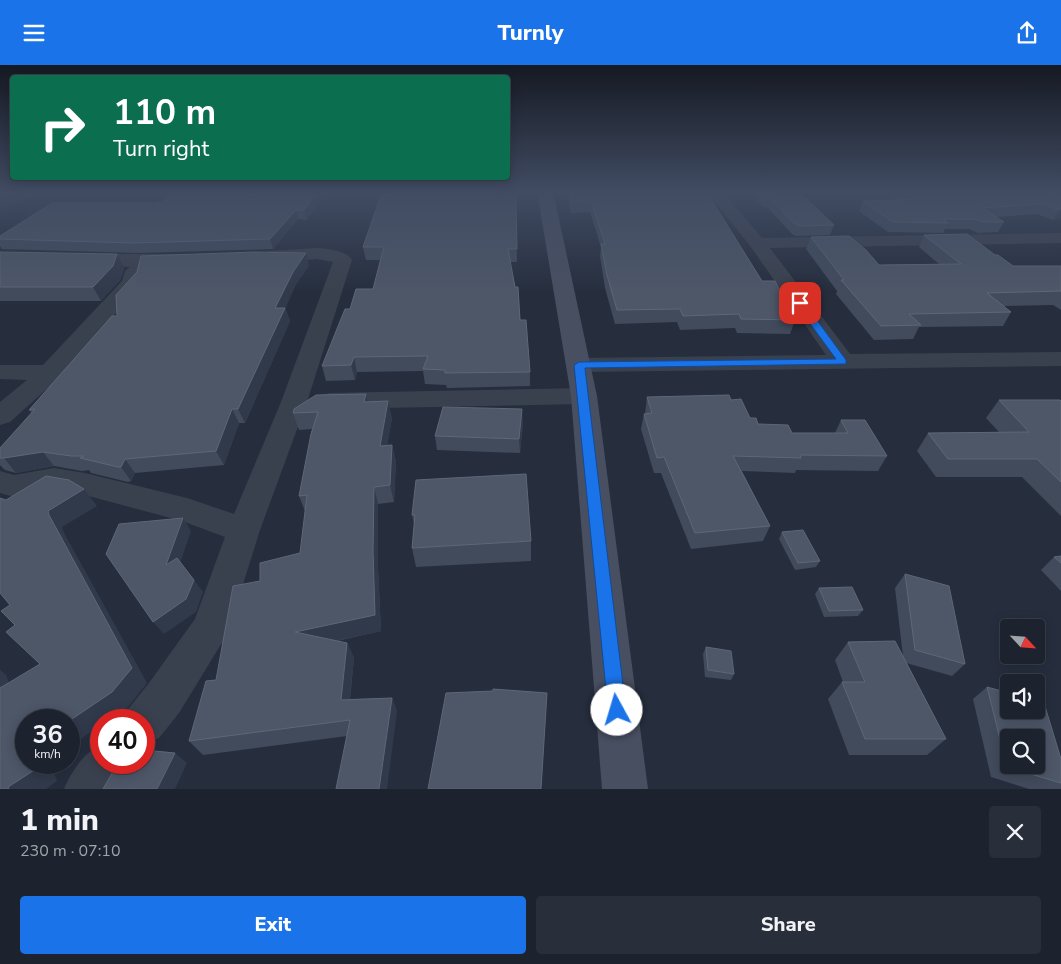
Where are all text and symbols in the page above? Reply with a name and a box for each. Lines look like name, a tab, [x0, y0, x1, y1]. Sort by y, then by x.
text: Turnly	[497, 18, 564, 48]
icon: menu	[20, 19, 48, 47]
icon: share	[1013, 19, 1041, 47]
text: 110 m	[113, 89, 216, 136]
icon: right	[30, 95, 95, 160]
text: Turn right	[113, 134, 209, 164]
pin	[779, 282, 821, 324]
icon: arrive	[786, 289, 814, 317]
north arrow	[1000, 619, 1045, 664]
map controls	[1000, 619, 1045, 774]
button: sound	[1000, 674, 1045, 719]
position arrow	[590, 683, 642, 735]
speed limit sign: 40	[90, 709, 155, 774]
text: 36	[32, 718, 63, 752]
button: search	[1000, 729, 1045, 774]
text: km/h	[34, 746, 61, 762]
text: 1 min	[20, 800, 99, 841]
button: close	[989, 806, 1041, 858]
text: 230 m · 07:10	[20, 840, 121, 862]
button: Exit	[20, 896, 526, 954]
button: Share	[536, 896, 1041, 954]

